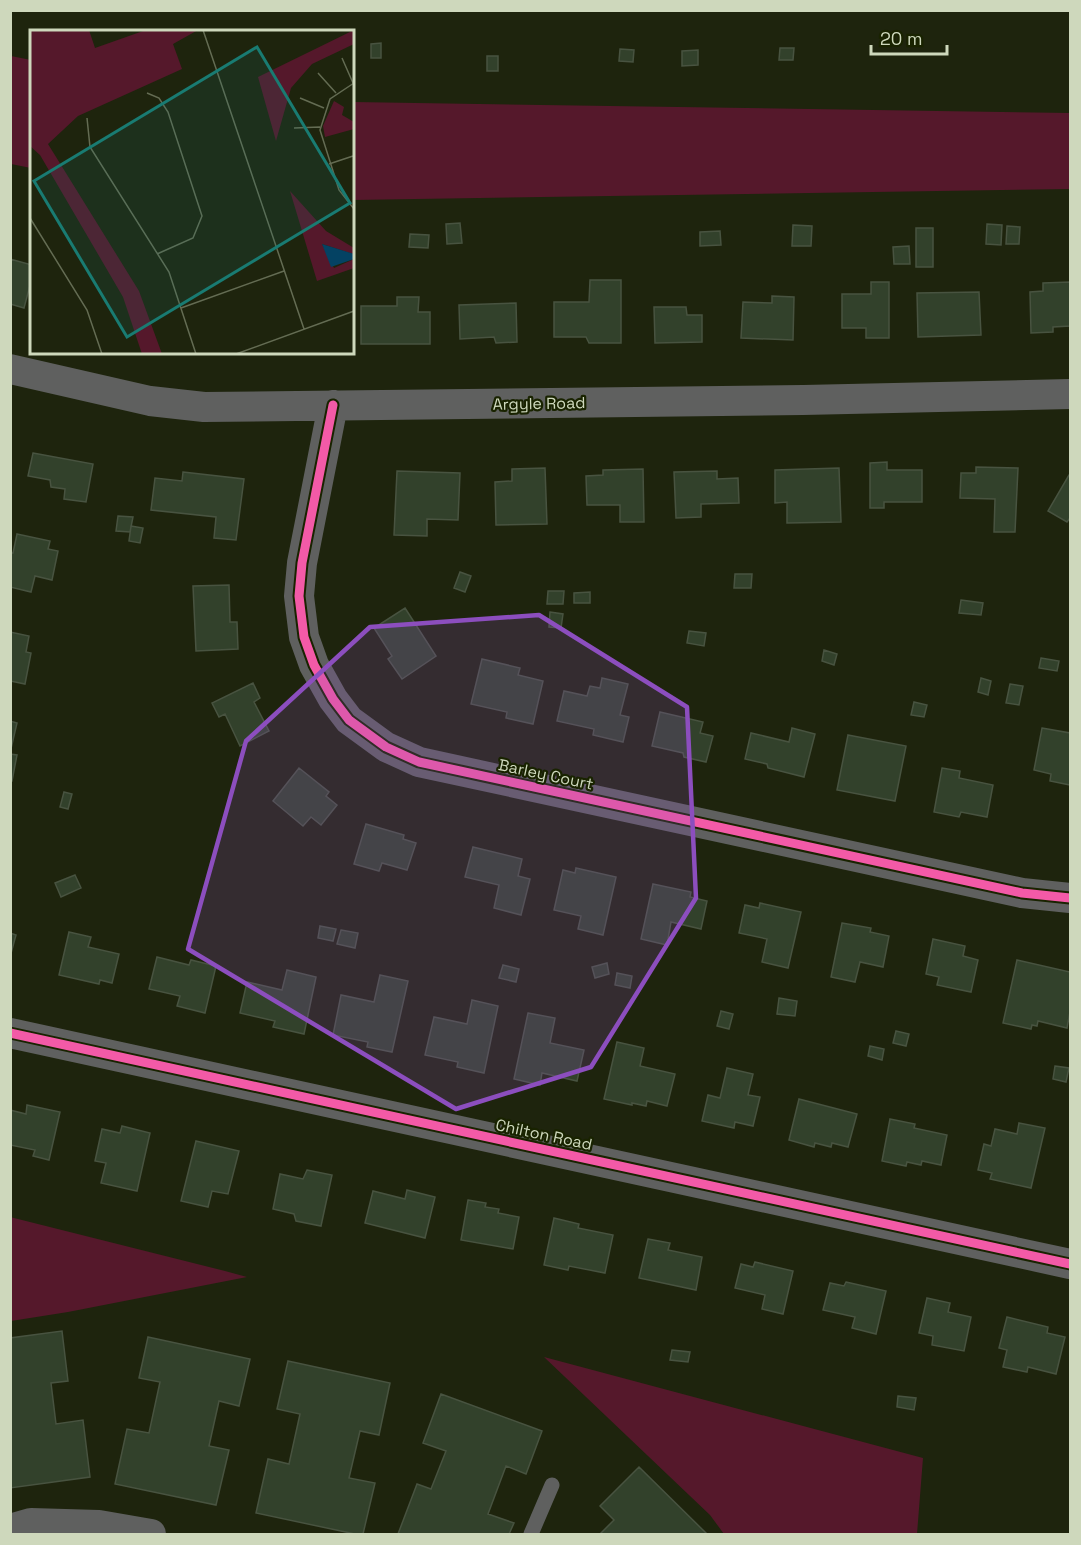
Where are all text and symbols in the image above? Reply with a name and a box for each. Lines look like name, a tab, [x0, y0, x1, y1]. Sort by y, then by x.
scale bar	[871, 18, 948, 56]
text: 20 m	[880, 27, 923, 50]
inset map	[30, 30, 354, 354]
street label: Argyle Road	[492, 392, 586, 415]
street label: Barley Court	[497, 754, 595, 795]
street label: Chilton Road	[494, 1114, 594, 1155]

